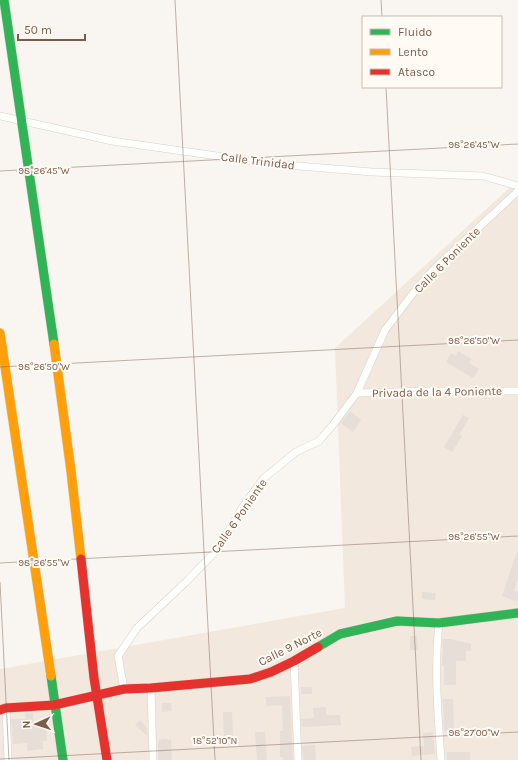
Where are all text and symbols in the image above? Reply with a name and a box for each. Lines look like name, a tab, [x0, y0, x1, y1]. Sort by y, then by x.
scale bar	[18, 16, 85, 42]
legend	[362, 16, 502, 88]
text: 50 m	[24, 23, 52, 37]
text: Fluido	[398, 25, 432, 39]
text: Lento	[398, 45, 428, 59]
text: Atasco	[398, 65, 435, 79]
text: 98°26'45"W	[448, 139, 500, 151]
street label: Calle Trinidad	[220, 150, 296, 172]
text: 98°26'45"W	[18, 165, 70, 177]
street label: Calle 6 Poniente	[411, 224, 483, 296]
text: 98°26'50"W	[448, 335, 500, 347]
text: 98°26'50"W	[18, 361, 70, 373]
street label: Privada de la 4 Poniente	[372, 384, 502, 400]
street label: Calle 6 Poniente	[208, 476, 270, 556]
text: 98°26'55"W	[448, 531, 500, 543]
text: 98°26'55"W	[18, 557, 70, 569]
street label: Calle 9 Norte	[256, 625, 324, 669]
north arrow	[16, 704, 56, 744]
text: N	[20, 720, 33, 729]
text: 98°27'00"W	[448, 727, 500, 739]
text: 18°52'10"N	[193, 735, 237, 747]

